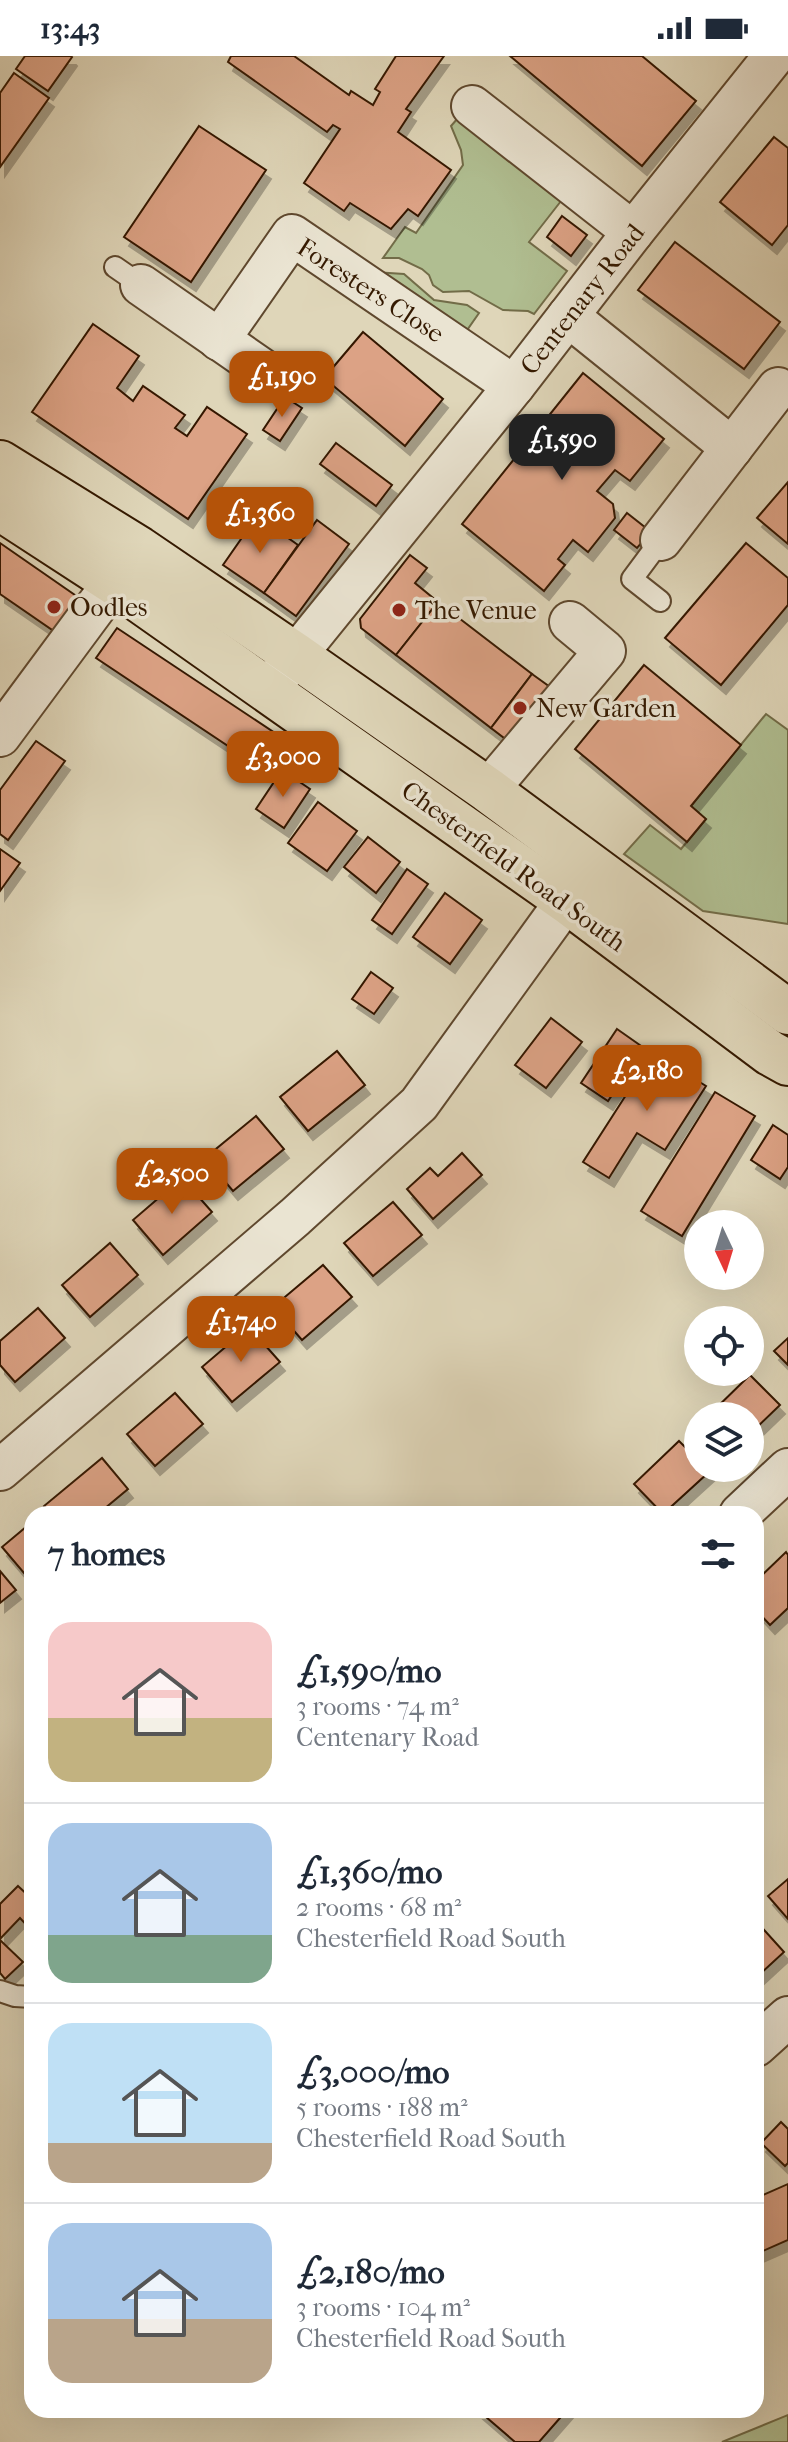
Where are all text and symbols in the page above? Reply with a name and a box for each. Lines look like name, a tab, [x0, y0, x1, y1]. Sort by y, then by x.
text: 13:43	[40, 11, 100, 46]
street label: Centenary Road	[514, 217, 651, 381]
street label: Foresters Close	[292, 231, 450, 349]
pin: £1,190	[217, 351, 347, 419]
text: £1,190	[247, 361, 317, 392]
pin: £1,590	[497, 414, 627, 482]
text: £1,590	[527, 424, 597, 455]
pin: £1,360	[195, 487, 325, 555]
text: £1,360	[225, 497, 295, 528]
place label: Oodles	[70, 592, 147, 623]
place label: The Venue	[415, 595, 537, 626]
marker: Oodles	[45, 598, 63, 616]
marker: The Venue	[390, 601, 408, 619]
place label: New Garden	[536, 693, 676, 724]
marker: New Garden	[511, 699, 529, 717]
pin: £3,000	[218, 731, 348, 799]
text: £3,000	[245, 741, 321, 772]
street label: Chesterfield Road South	[395, 775, 632, 959]
pin: £2,180	[582, 1045, 712, 1113]
text: £2,180	[611, 1055, 683, 1086]
pin: £2,500	[107, 1148, 237, 1216]
text: £2,500	[135, 1158, 209, 1189]
north arrow	[684, 1210, 764, 1290]
map controls	[684, 1210, 764, 1482]
pin: £1,740	[176, 1296, 306, 1364]
text: £1,740	[205, 1306, 277, 1337]
button: locate	[684, 1306, 764, 1386]
button: layers	[684, 1402, 764, 1482]
icon: filters	[696, 1532, 740, 1576]
text: 7 homes	[48, 1534, 165, 1574]
text: £1,590/mo	[296, 1651, 441, 1691]
icon: home	[112, 1654, 208, 1750]
text: 3 rooms · 74 m²	[296, 1691, 459, 1722]
text: Centenary Road	[296, 1722, 479, 1753]
text: £1,360/mo	[296, 1852, 442, 1892]
icon: home	[112, 1855, 208, 1951]
text: 2 rooms · 68 m²	[296, 1892, 461, 1923]
text: Chesterfield Road South	[296, 1923, 566, 1954]
text: £3,000/mo	[296, 2052, 450, 2092]
icon: home	[112, 2055, 208, 2151]
text: 5 rooms · 188 m²	[296, 2092, 468, 2123]
text: Chesterfield Road South	[296, 2123, 566, 2154]
text: £2,180/mo	[296, 2252, 445, 2292]
icon: home	[112, 2255, 208, 2351]
text: 3 rooms · 104 m²	[296, 2292, 470, 2323]
text: Chesterfield Road South	[296, 2323, 566, 2354]

